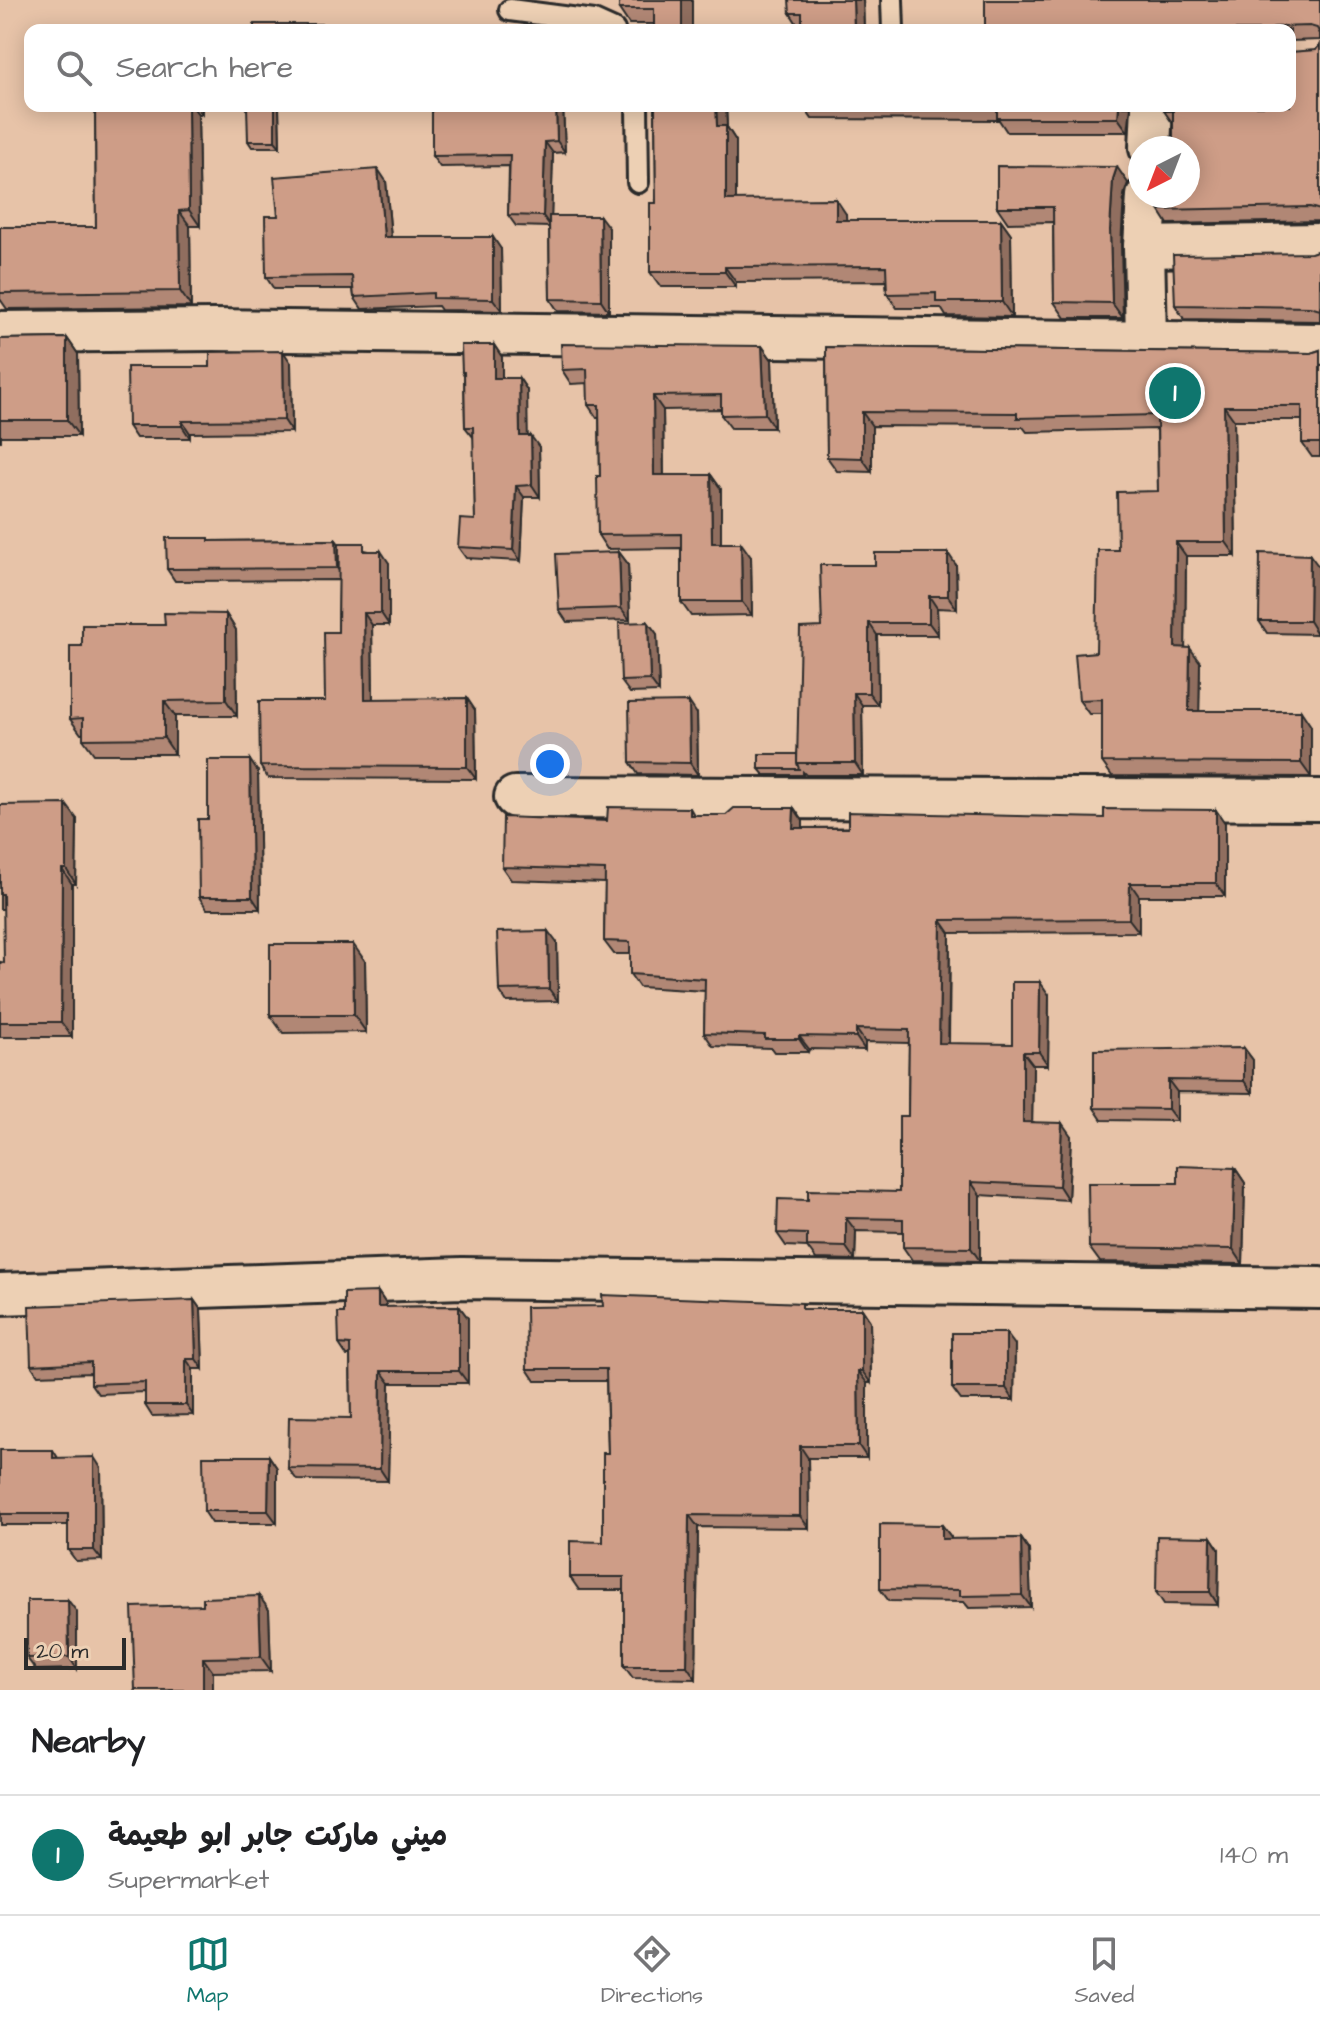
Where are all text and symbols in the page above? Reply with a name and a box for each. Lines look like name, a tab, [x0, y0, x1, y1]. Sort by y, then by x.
search box	[24, 24, 1296, 112]
icon: search	[52, 46, 96, 90]
text: Search here	[116, 47, 293, 89]
north arrow	[1128, 136, 1200, 208]
pin: 1	[1149, 363, 1201, 423]
your location	[530, 744, 570, 784]
scale bar	[24, 1634, 126, 1670]
text: 20 m	[36, 1636, 88, 1667]
text: Nearby	[32, 1718, 146, 1766]
text: ميني ماركت جابر ابو طعيمة	[108, 1815, 448, 1857]
text: 1	[56, 1837, 60, 1873]
text: 140 m	[1220, 1837, 1288, 1873]
text: Supermarket	[108, 1862, 269, 1898]
tab: Map	[186, 1932, 230, 2011]
tab: Directions	[601, 1932, 703, 2011]
tab: Saved	[1074, 1932, 1134, 2011]

